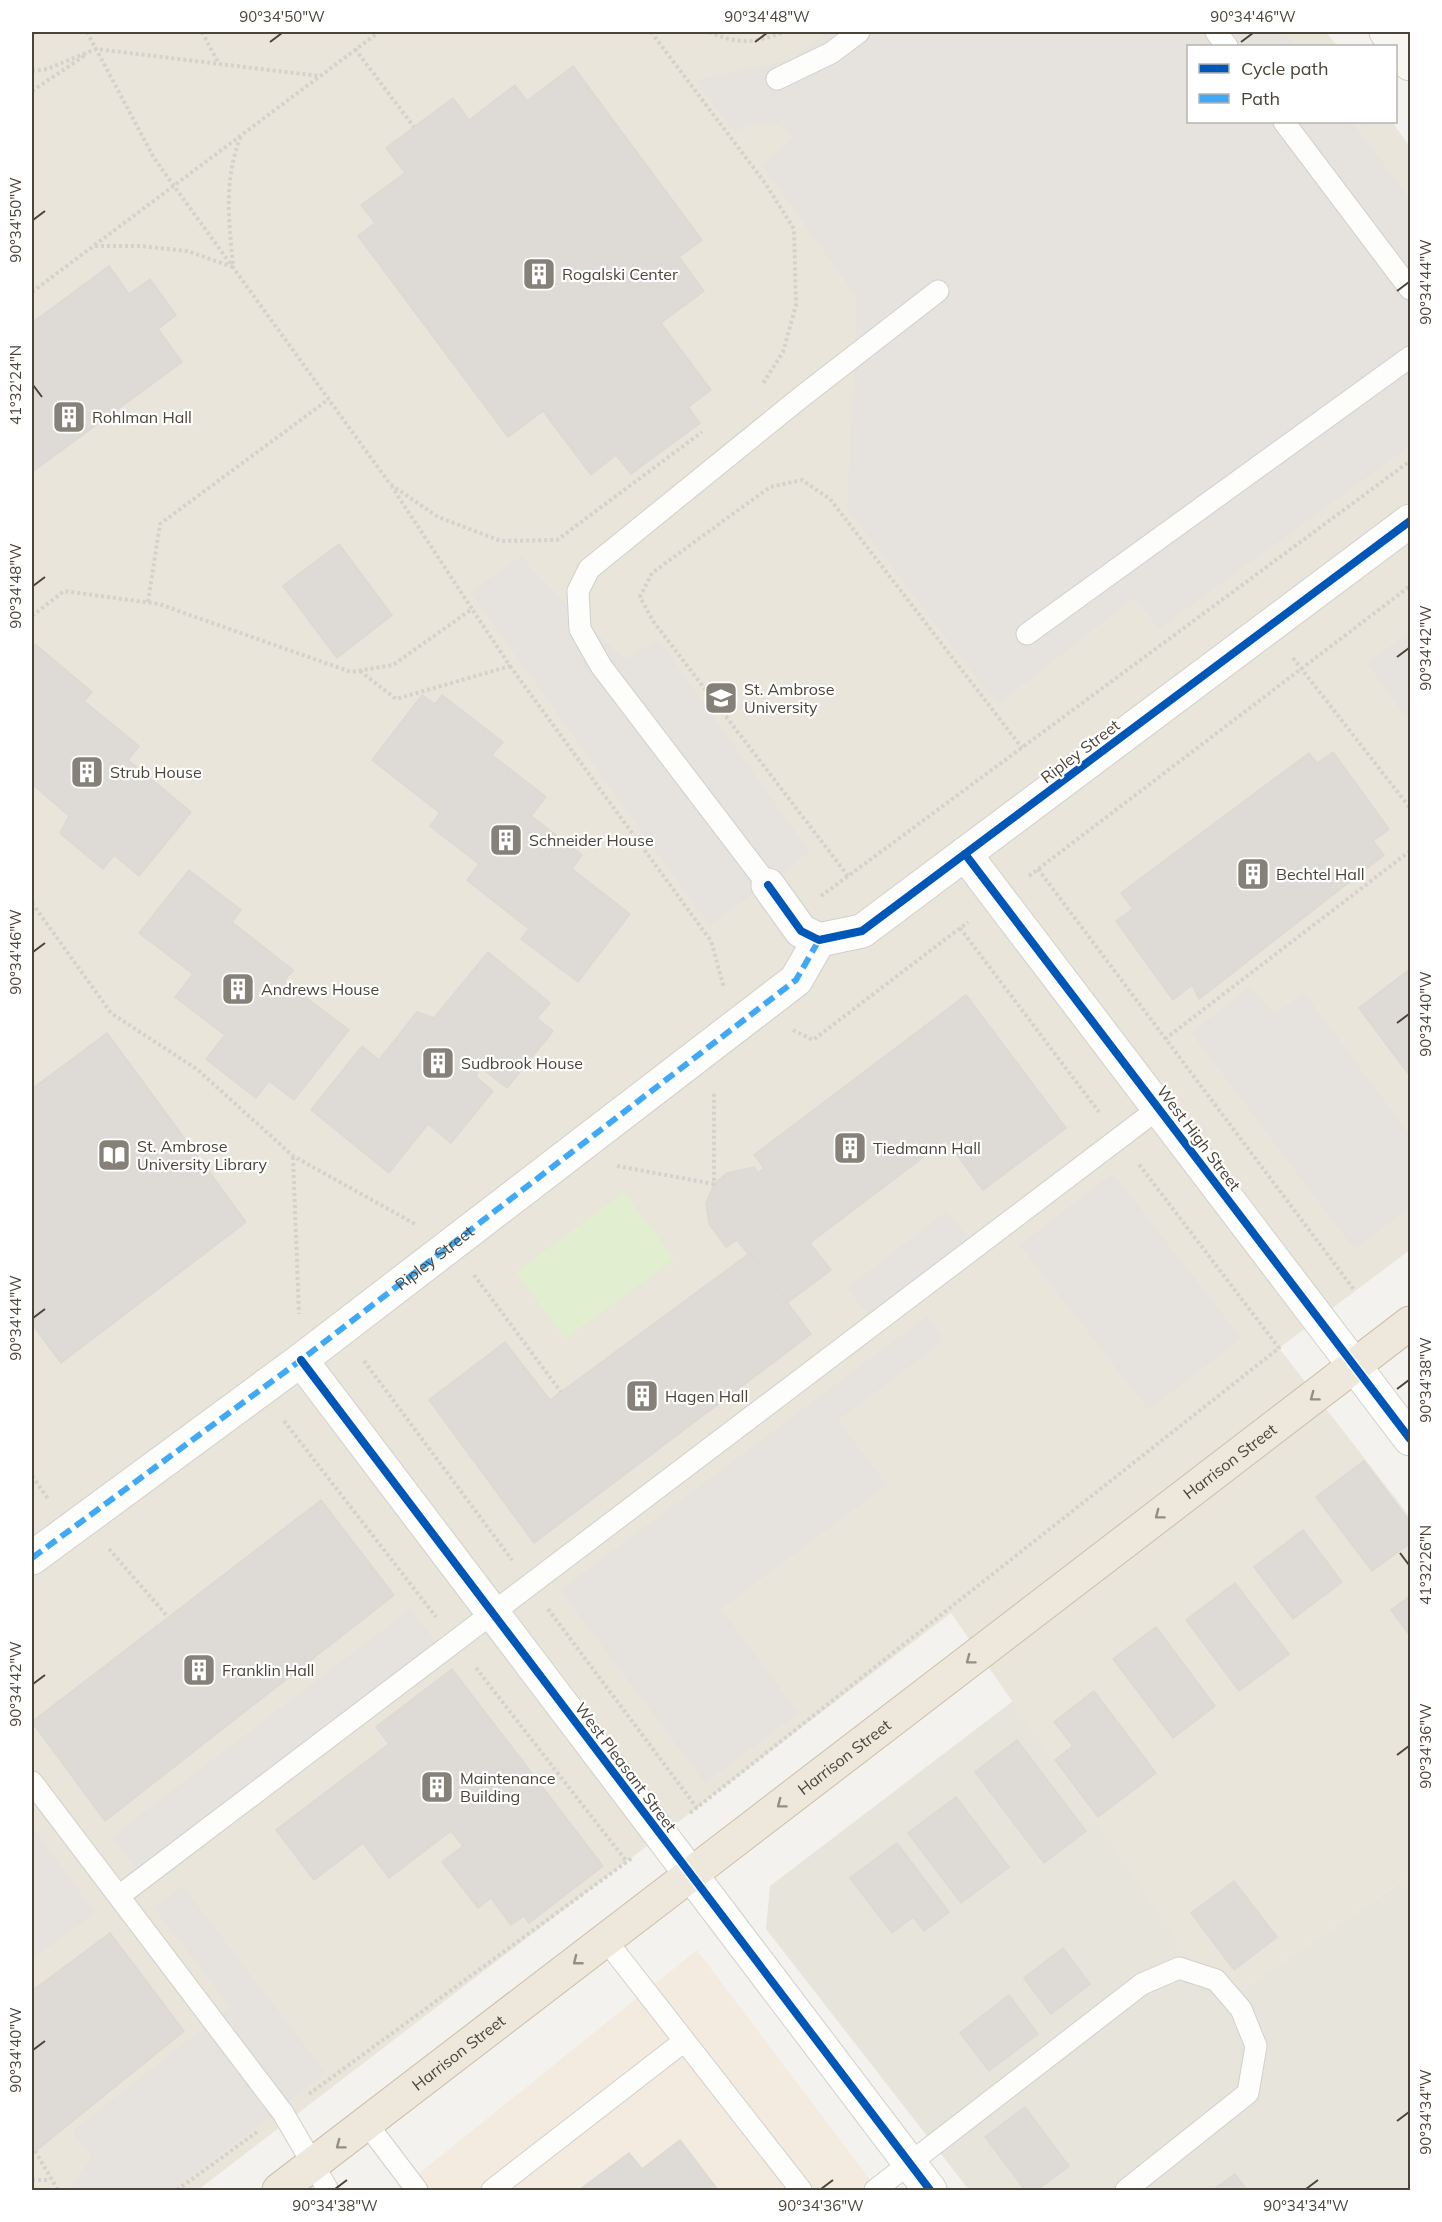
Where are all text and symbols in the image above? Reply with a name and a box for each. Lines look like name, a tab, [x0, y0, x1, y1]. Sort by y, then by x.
text: 90°34'50"W	[239, 7, 325, 26]
text: 90°34'48"W	[724, 7, 810, 26]
text: 90°34'46"W	[1210, 7, 1296, 26]
legend	[1187, 45, 1397, 123]
text: Cycle path	[1241, 57, 1328, 80]
text: Path	[1241, 87, 1280, 110]
text: 90°34'50"W	[6, 177, 25, 263]
text: 90°34'44"W	[1416, 239, 1435, 325]
building icon: Rogalski Center	[521, 256, 557, 292]
place label: Rogalski Center	[562, 264, 678, 284]
text: 41°32'24"N	[6, 345, 25, 425]
building icon: Rohlman Hall	[51, 399, 87, 435]
place label: Rohlman Hall	[92, 407, 192, 427]
text: 90°34'48"W	[6, 543, 25, 629]
text: 90°34'42"W	[1416, 605, 1435, 691]
place label: St. Ambrose University	[744, 679, 834, 717]
school or university icon: St. Ambrose University	[703, 680, 739, 716]
street label: Ripley Street	[1037, 715, 1124, 787]
building icon: Strub House	[69, 754, 105, 790]
place label: Strub House	[110, 762, 202, 782]
building icon: Schneider House	[488, 822, 524, 858]
place label: Schneider House	[529, 830, 654, 850]
building icon: Bechtel Hall	[1235, 856, 1271, 892]
place label: Bechtel Hall	[1276, 864, 1365, 884]
text: 90°34'46"W	[6, 909, 25, 995]
building icon: Andrews House	[220, 971, 256, 1007]
text: 90°34'40"W	[1416, 971, 1435, 1057]
place label: Andrews House	[261, 979, 379, 999]
building icon: Sudbrook House	[420, 1045, 456, 1081]
place label: Sudbrook House	[461, 1053, 583, 1073]
street label: West High Street	[1153, 1081, 1245, 1195]
building icon: Tiedmann Hall	[832, 1130, 868, 1166]
place label: St. Ambrose University Library	[137, 1136, 268, 1174]
library icon: St. Ambrose University Library	[96, 1137, 132, 1173]
place label: Tiedmann Hall	[873, 1138, 981, 1158]
street label: Ripley Street	[391, 1221, 478, 1294]
text: 90°34'44"W	[6, 1275, 25, 1361]
text: 90°34'38"W	[1416, 1337, 1435, 1423]
building icon: Hagen Hall	[624, 1378, 660, 1414]
place label: Hagen Hall	[665, 1386, 748, 1406]
one-way arrow	[1310, 1390, 1321, 1401]
street label: Harrison Street	[1179, 1419, 1281, 1503]
one-way arrow	[1155, 1508, 1166, 1519]
text: 41°32'26"N	[1416, 1525, 1435, 1605]
text: 90°34'42"W	[6, 1641, 25, 1727]
building icon: Franklin Hall	[181, 1652, 217, 1688]
one-way arrow	[965, 1653, 976, 1664]
place label: Franklin Hall	[222, 1660, 314, 1680]
street label: West Pleasant Street	[571, 1698, 681, 1836]
text: 90°34'36"W	[1416, 1703, 1435, 1789]
street label: Harrison Street	[793, 1714, 895, 1799]
place label: Maintenance Building	[460, 1768, 556, 1806]
building icon: Maintenance Building	[419, 1769, 455, 1805]
one-way arrow	[777, 1796, 788, 1807]
one-way arrow	[573, 1954, 584, 1965]
text: 90°34'40"W	[6, 2007, 25, 2093]
street label: Harrison Street	[408, 2010, 509, 2095]
text: 90°34'34"W	[1416, 2069, 1435, 2155]
one-way arrow	[335, 2138, 346, 2149]
text: 90°34'38"W	[292, 2196, 378, 2215]
text: 90°34'36"W	[778, 2196, 864, 2215]
text: 90°34'34"W	[1263, 2196, 1349, 2215]

